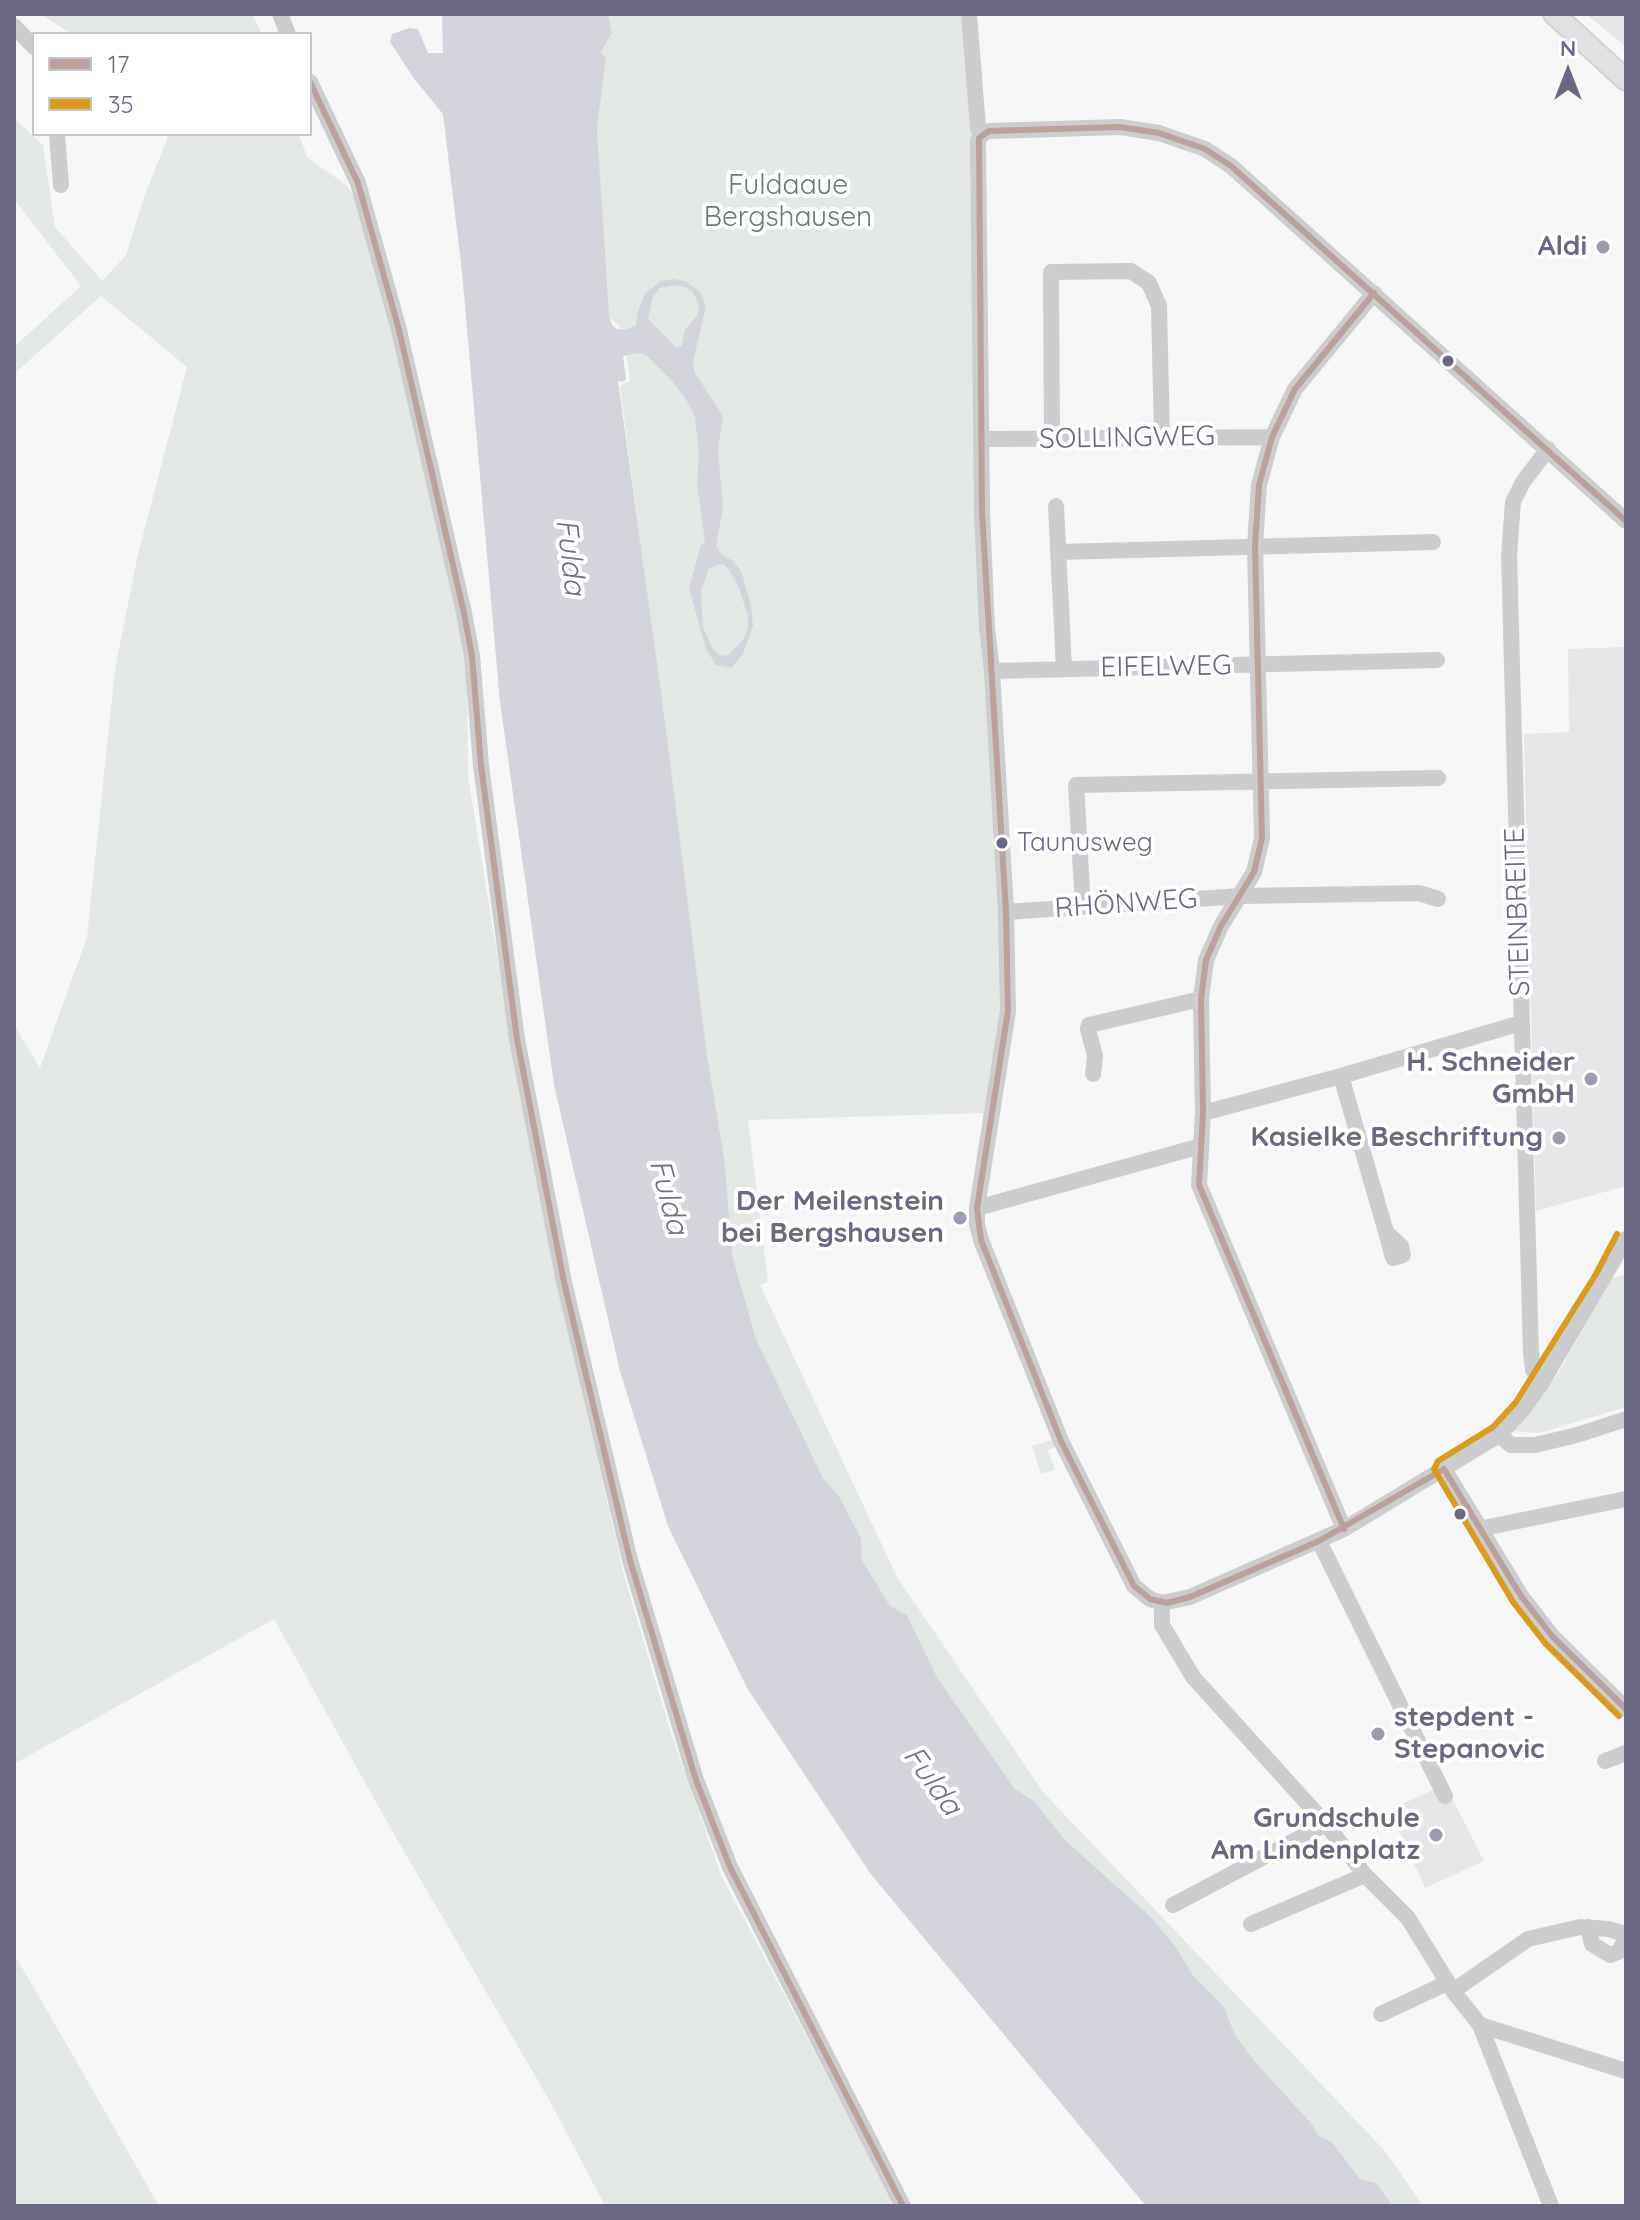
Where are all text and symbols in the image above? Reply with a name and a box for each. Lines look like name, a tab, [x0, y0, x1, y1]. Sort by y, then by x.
legend	[32, 32, 312, 136]
north arrow	[1528, 32, 1608, 112]
text: N	[1560, 34, 1576, 62]
text: 17	[108, 49, 129, 79]
text: 35	[108, 89, 134, 119]
park label: Fuldaaue Bergshausen	[704, 169, 872, 235]
place label: Aldi	[1538, 230, 1587, 264]
marker: Aldi	[1594, 238, 1612, 256]
unlabelled marker	[1440, 353, 1456, 369]
street label: SOLLINGWEG	[1039, 420, 1215, 456]
water label: Fulda	[547, 517, 593, 597]
street label: EIFELWEG	[1100, 649, 1232, 685]
place label: Taunusweg	[1017, 827, 1153, 859]
street label: STEINBREITE	[1498, 827, 1538, 997]
marker: Taunusweg	[994, 835, 1010, 851]
street label: RHÖNWEG	[1053, 882, 1199, 926]
place label: H. Schneider GmbH	[1406, 1046, 1575, 1112]
marker: H. Schneider GmbH	[1582, 1070, 1600, 1088]
place label: Kasielke Beschriftung	[1250, 1121, 1543, 1155]
marker: Kasielke Beschriftung	[1550, 1129, 1568, 1147]
water label: Fulda	[641, 1155, 695, 1239]
place label: Der Meilenstein bei Bergshausen	[721, 1185, 944, 1251]
marker: Der Meilenstein bei Bergshausen	[951, 1209, 969, 1227]
unlabelled marker	[1452, 1506, 1468, 1522]
place label: stepdent - Stepanovic	[1394, 1701, 1545, 1767]
marker: stepdent - Stepanovic	[1369, 1725, 1387, 1743]
water label: Fulda	[895, 1739, 969, 1823]
place label: Grundschule Am Lindenplatz	[1211, 1802, 1420, 1868]
marker: Grundschule Am Lindenplatz	[1427, 1826, 1445, 1844]

